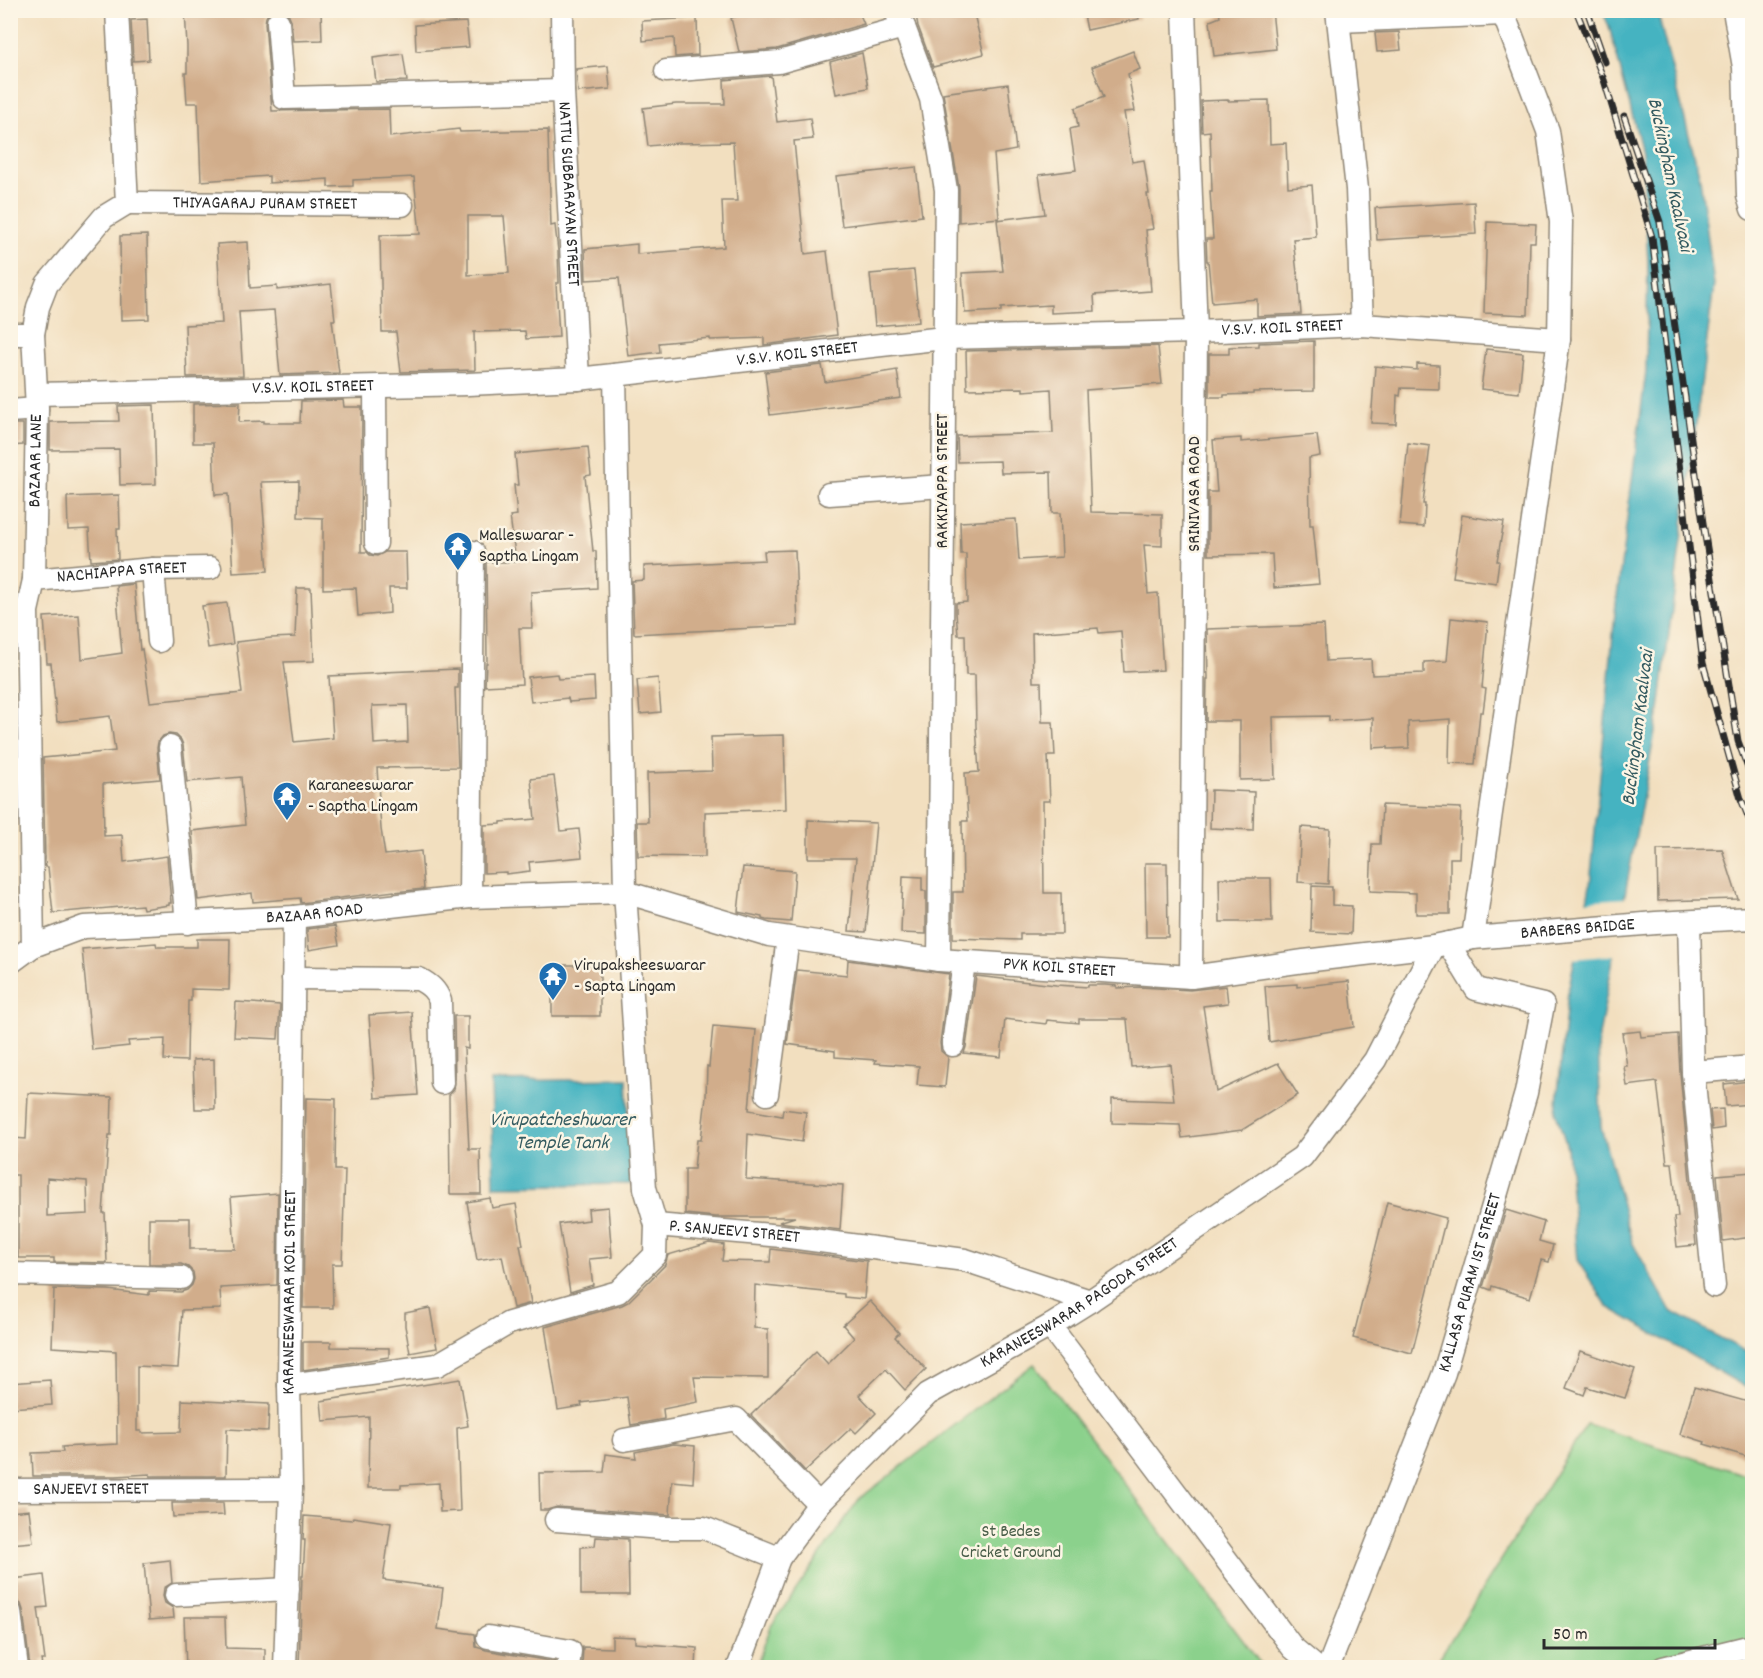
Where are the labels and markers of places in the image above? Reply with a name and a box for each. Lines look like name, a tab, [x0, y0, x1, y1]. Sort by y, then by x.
place label: Malleswarar - Saptha Lingam	[479, 524, 579, 570]
temple icon: Malleswarar - Saptha Lingam	[442, 530, 474, 572]
place label: Karaneeswarar - Saptha Lingam	[308, 774, 418, 820]
temple icon: Karaneeswarar - Saptha Lingam	[271, 780, 303, 822]
place label: Virupaksheeswarar - Sapta Lingam	[574, 954, 706, 1000]
temple icon: Virupaksheeswarar - Sapta Lingam	[537, 960, 569, 1002]

